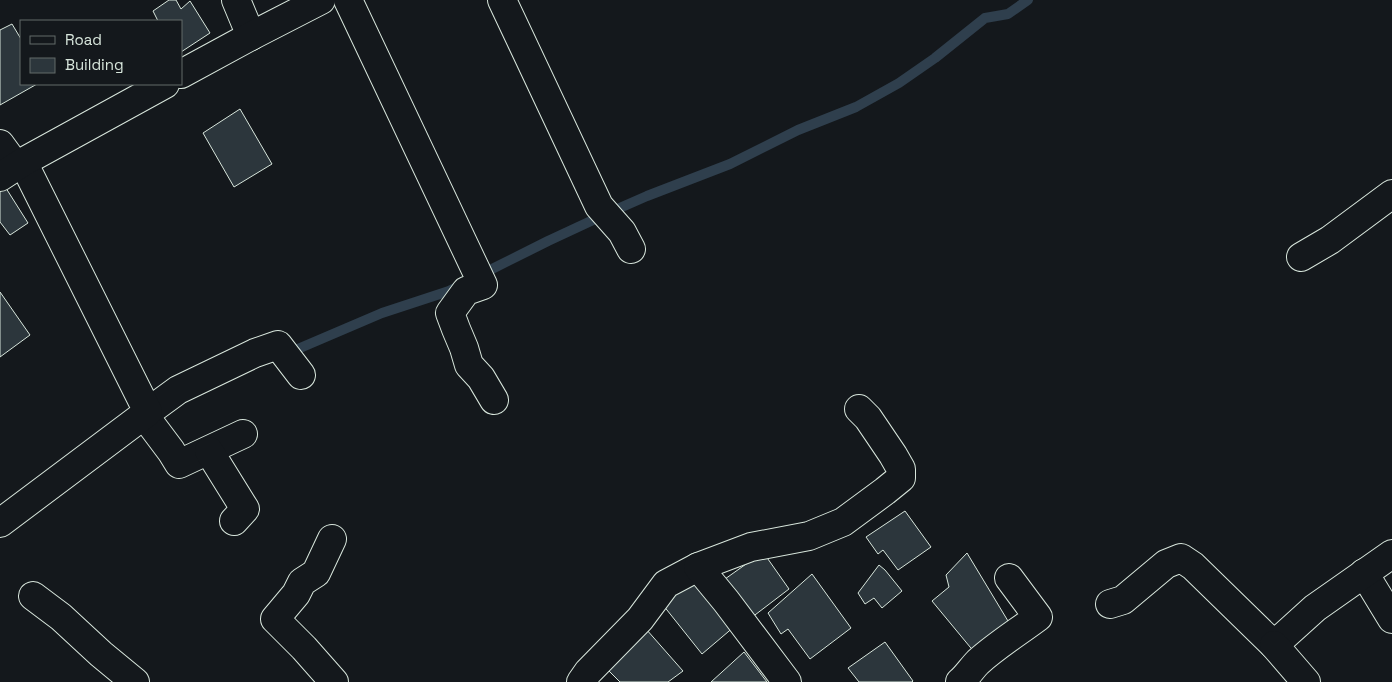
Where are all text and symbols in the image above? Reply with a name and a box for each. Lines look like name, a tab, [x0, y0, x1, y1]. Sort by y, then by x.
legend	[20, 20, 182, 85]
text: Road	[65, 30, 102, 49]
text: Building	[65, 55, 124, 74]

